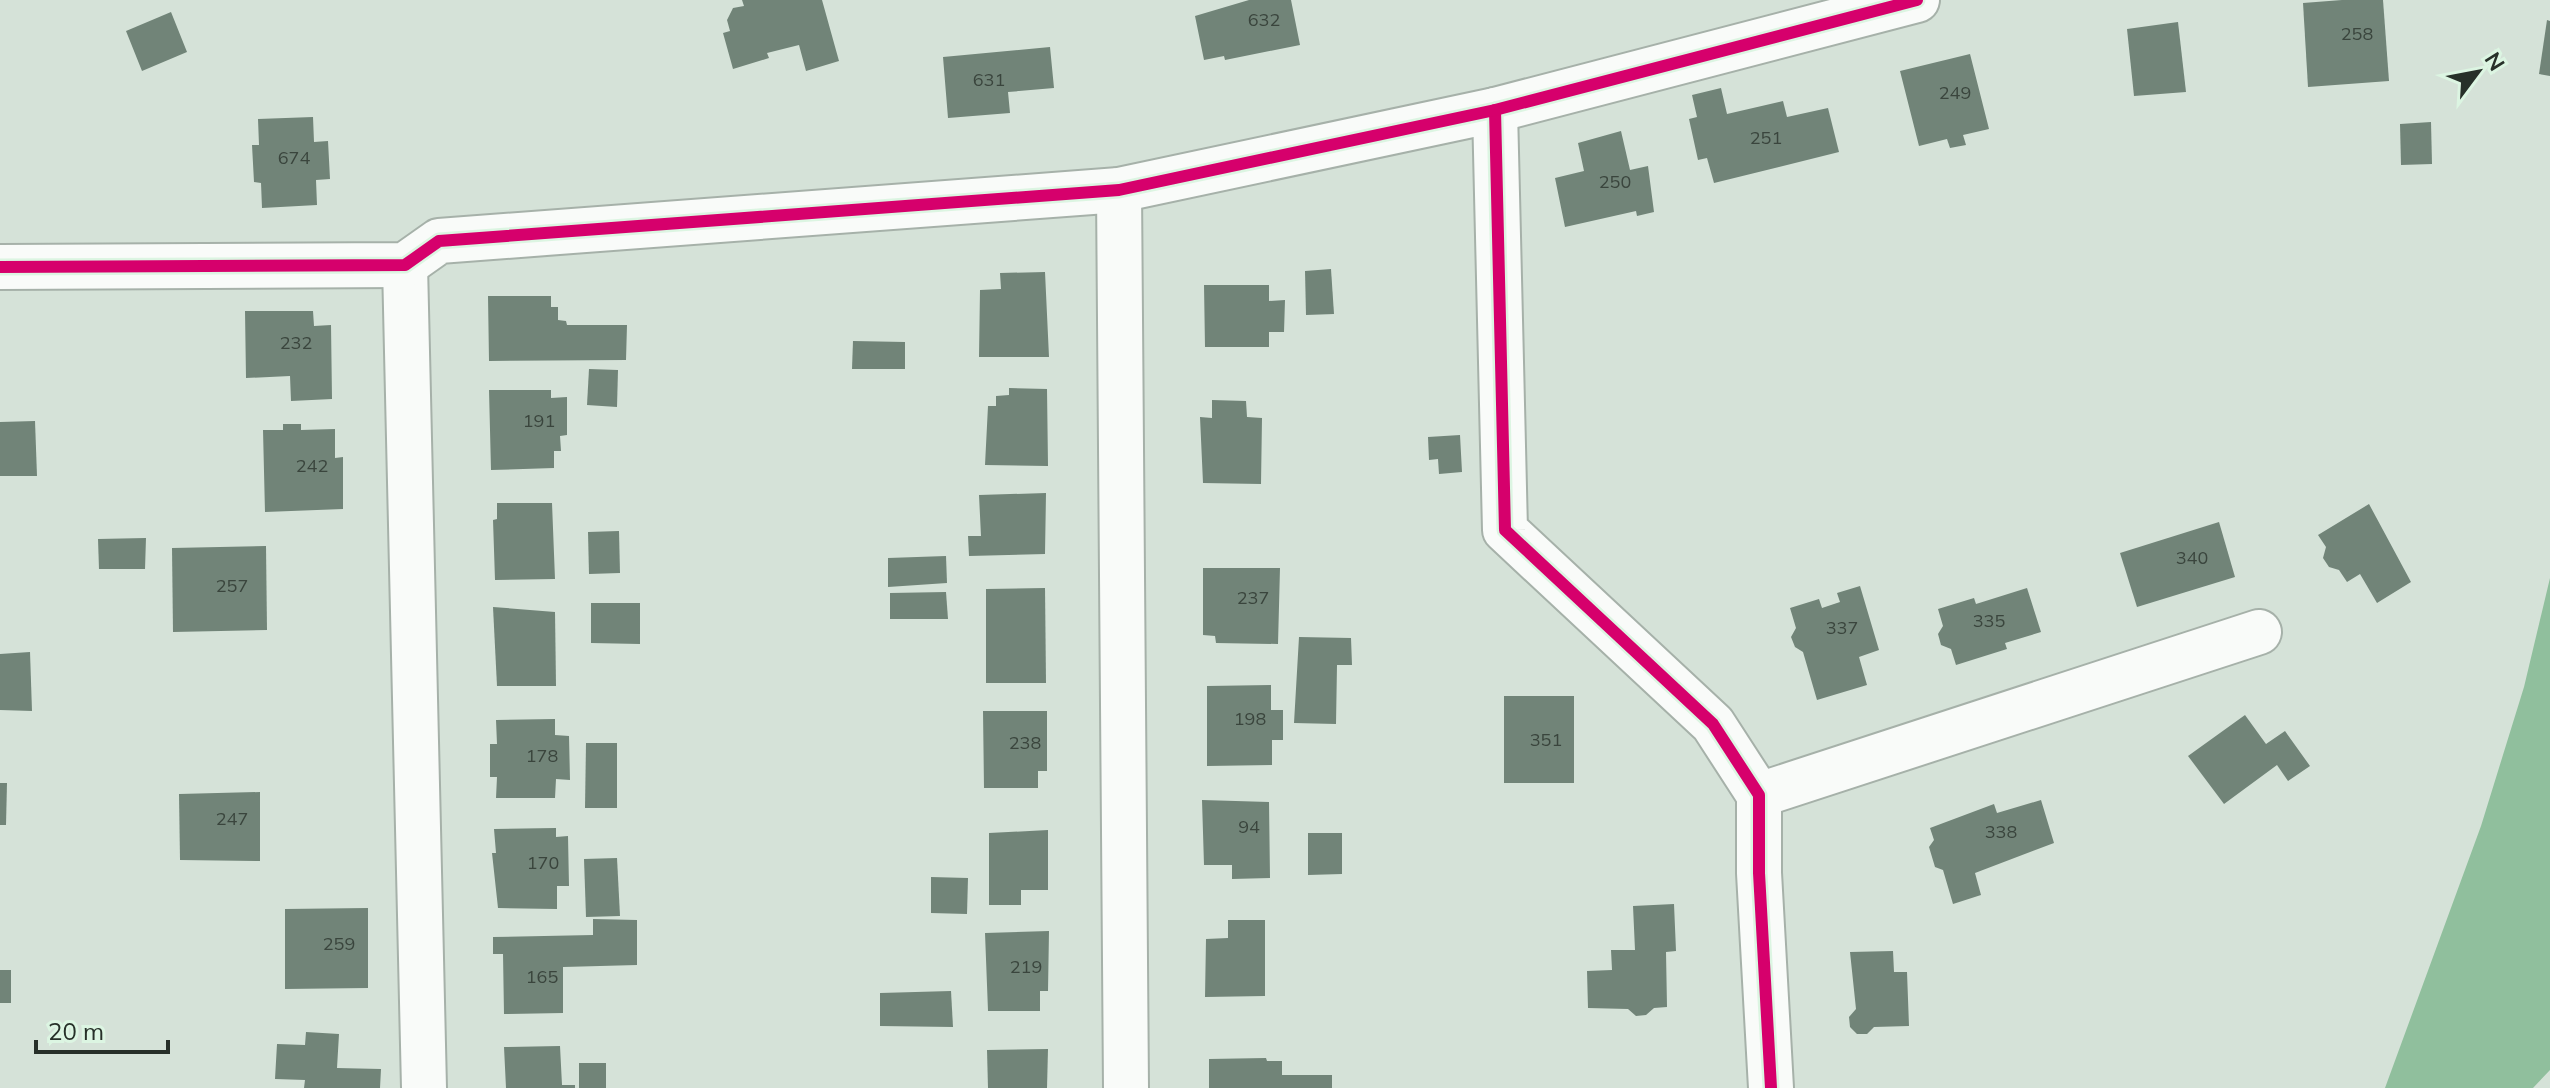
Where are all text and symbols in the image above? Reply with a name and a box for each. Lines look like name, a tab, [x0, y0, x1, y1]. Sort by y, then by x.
house number: 632	[1248, 8, 1280, 31]
house number: 258	[2341, 22, 2373, 45]
north arrow	[2438, 32, 2518, 112]
text: N	[2479, 47, 2511, 76]
house number: 631	[973, 68, 1005, 91]
house number: 249	[1939, 81, 1971, 104]
house number: 251	[1750, 126, 1782, 149]
house number: 674	[278, 146, 310, 169]
house number: 250	[1599, 170, 1631, 193]
house number: 232	[280, 331, 312, 354]
house number: 191	[523, 409, 555, 432]
house number: 242	[296, 454, 328, 477]
house number: 340	[2176, 546, 2208, 569]
house number: 257	[216, 574, 248, 597]
house number: 237	[1237, 586, 1269, 609]
house number: 335	[1973, 609, 2005, 632]
house number: 337	[1826, 616, 1858, 639]
house number: 198	[1234, 707, 1266, 730]
house number: 351	[1530, 728, 1562, 751]
house number: 238	[1009, 731, 1041, 754]
house number: 178	[526, 744, 558, 767]
house number: 247	[216, 807, 248, 830]
house number: 94	[1238, 815, 1260, 838]
house number: 338	[1985, 820, 2017, 843]
house number: 170	[527, 851, 559, 874]
house number: 259	[323, 932, 355, 955]
house number: 219	[1010, 955, 1042, 978]
house number: 165	[526, 965, 558, 988]
scale bar	[36, 1004, 168, 1054]
text: 20 m	[48, 1016, 104, 1046]

